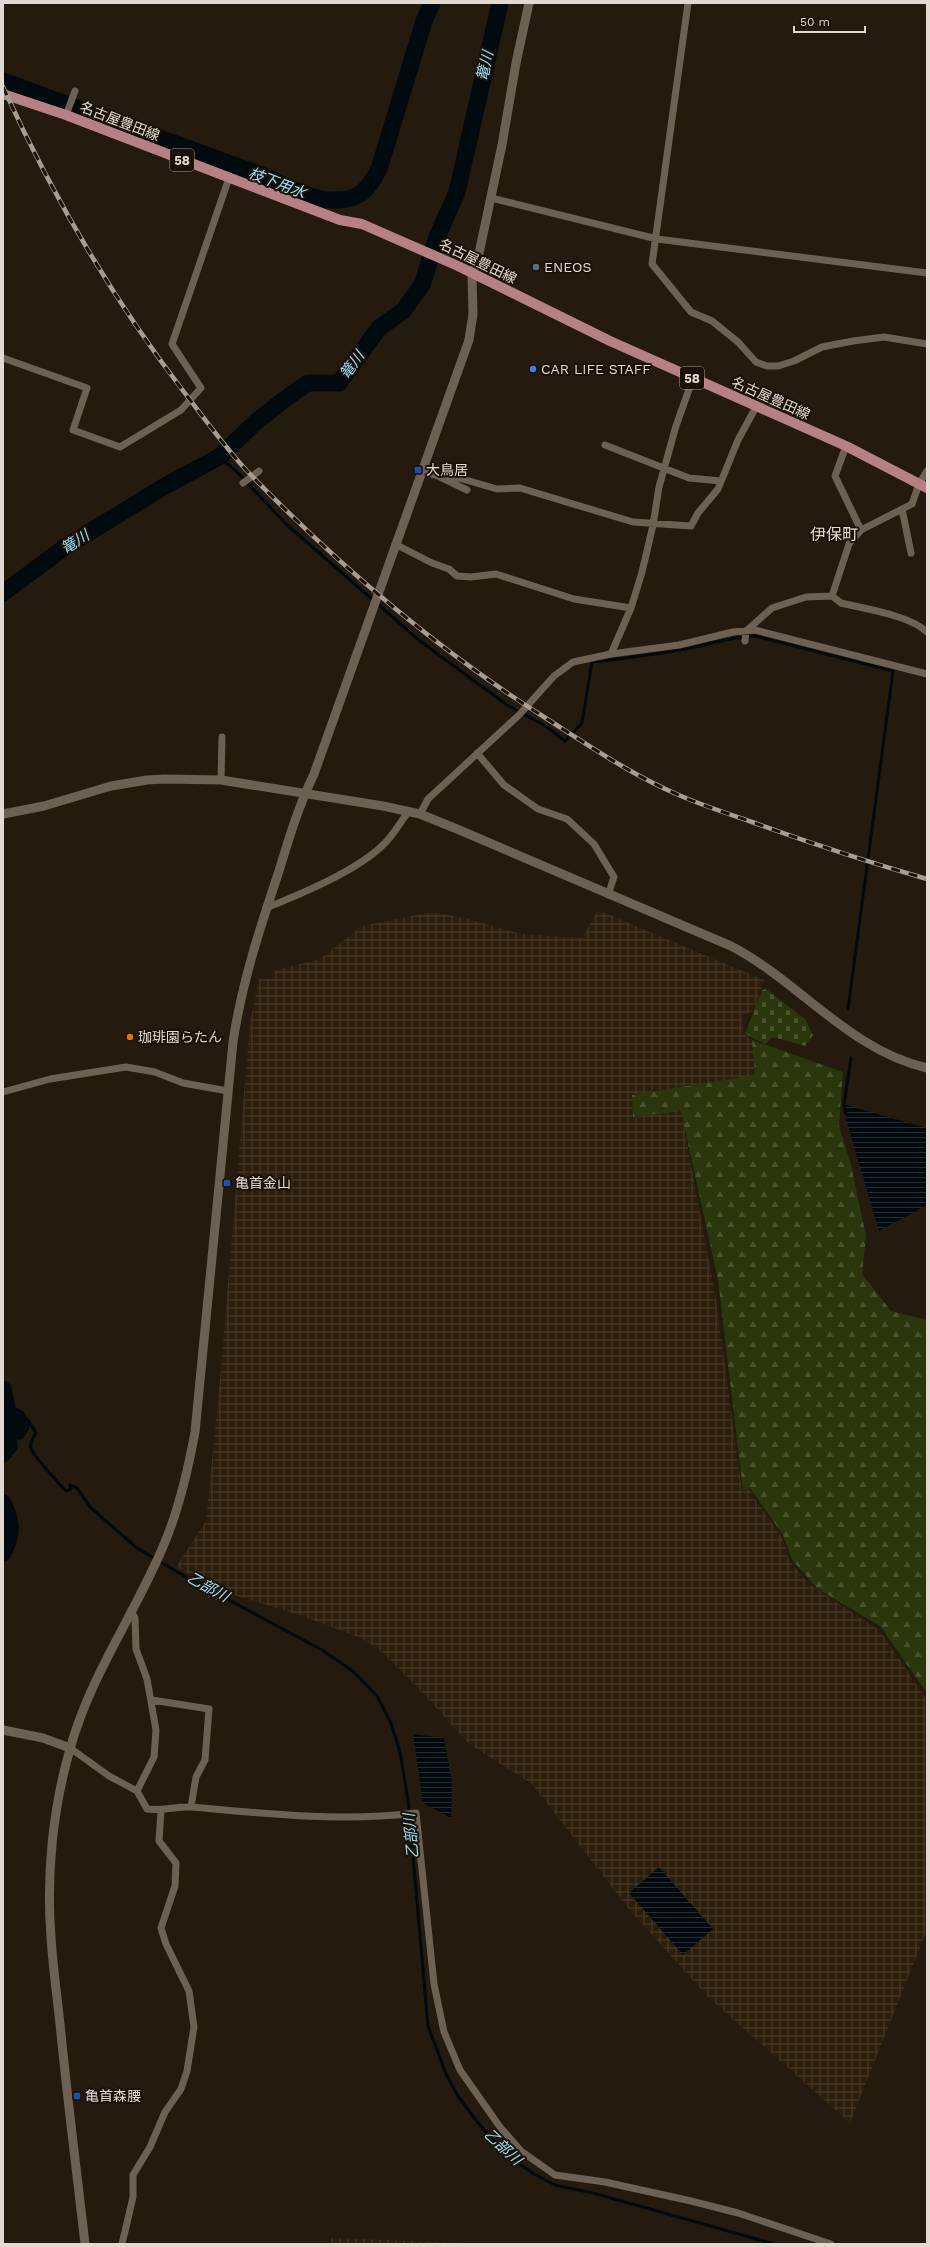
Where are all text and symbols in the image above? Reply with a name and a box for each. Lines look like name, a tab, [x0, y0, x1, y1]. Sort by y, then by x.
scale bar	[794, 8, 865, 34]
text: 50 m	[800, 15, 830, 29]
water label: 篭川	[473, 47, 498, 83]
street label: 名古屋豊田線	[78, 98, 162, 144]
road number: 58	[170, 149, 194, 171]
water label: 枝下用水	[246, 164, 310, 203]
street label: 名古屋豊田線	[437, 235, 519, 287]
place label: ENEOS	[544, 259, 591, 275]
marker: ENEOS	[531, 262, 541, 272]
water label: 篭川	[336, 346, 369, 382]
place label: CAR LIFE STAFF	[541, 361, 651, 377]
marker: CAR LIFE STAFF	[528, 364, 538, 374]
road number: 58	[680, 367, 704, 389]
street label: 名古屋豊田線	[729, 374, 813, 422]
place label: 大鳥居	[426, 462, 468, 478]
marker: 大鳥居	[413, 465, 423, 475]
water label: 篭川	[58, 525, 94, 558]
district label: 伊保町	[810, 525, 858, 544]
place label: 珈琲園らたん	[138, 1029, 222, 1045]
marker: 珈琲園らたん	[125, 1032, 135, 1042]
place label: 亀首金山	[235, 1175, 291, 1191]
marker: 亀首金山	[222, 1178, 232, 1188]
water label: 乙部川	[184, 1568, 234, 1607]
water label: 乙部川	[400, 1811, 422, 1859]
place label: 亀首森腰	[85, 2088, 141, 2104]
marker: 亀首森腰	[72, 2091, 82, 2101]
water label: 乙部川	[480, 2125, 527, 2170]

